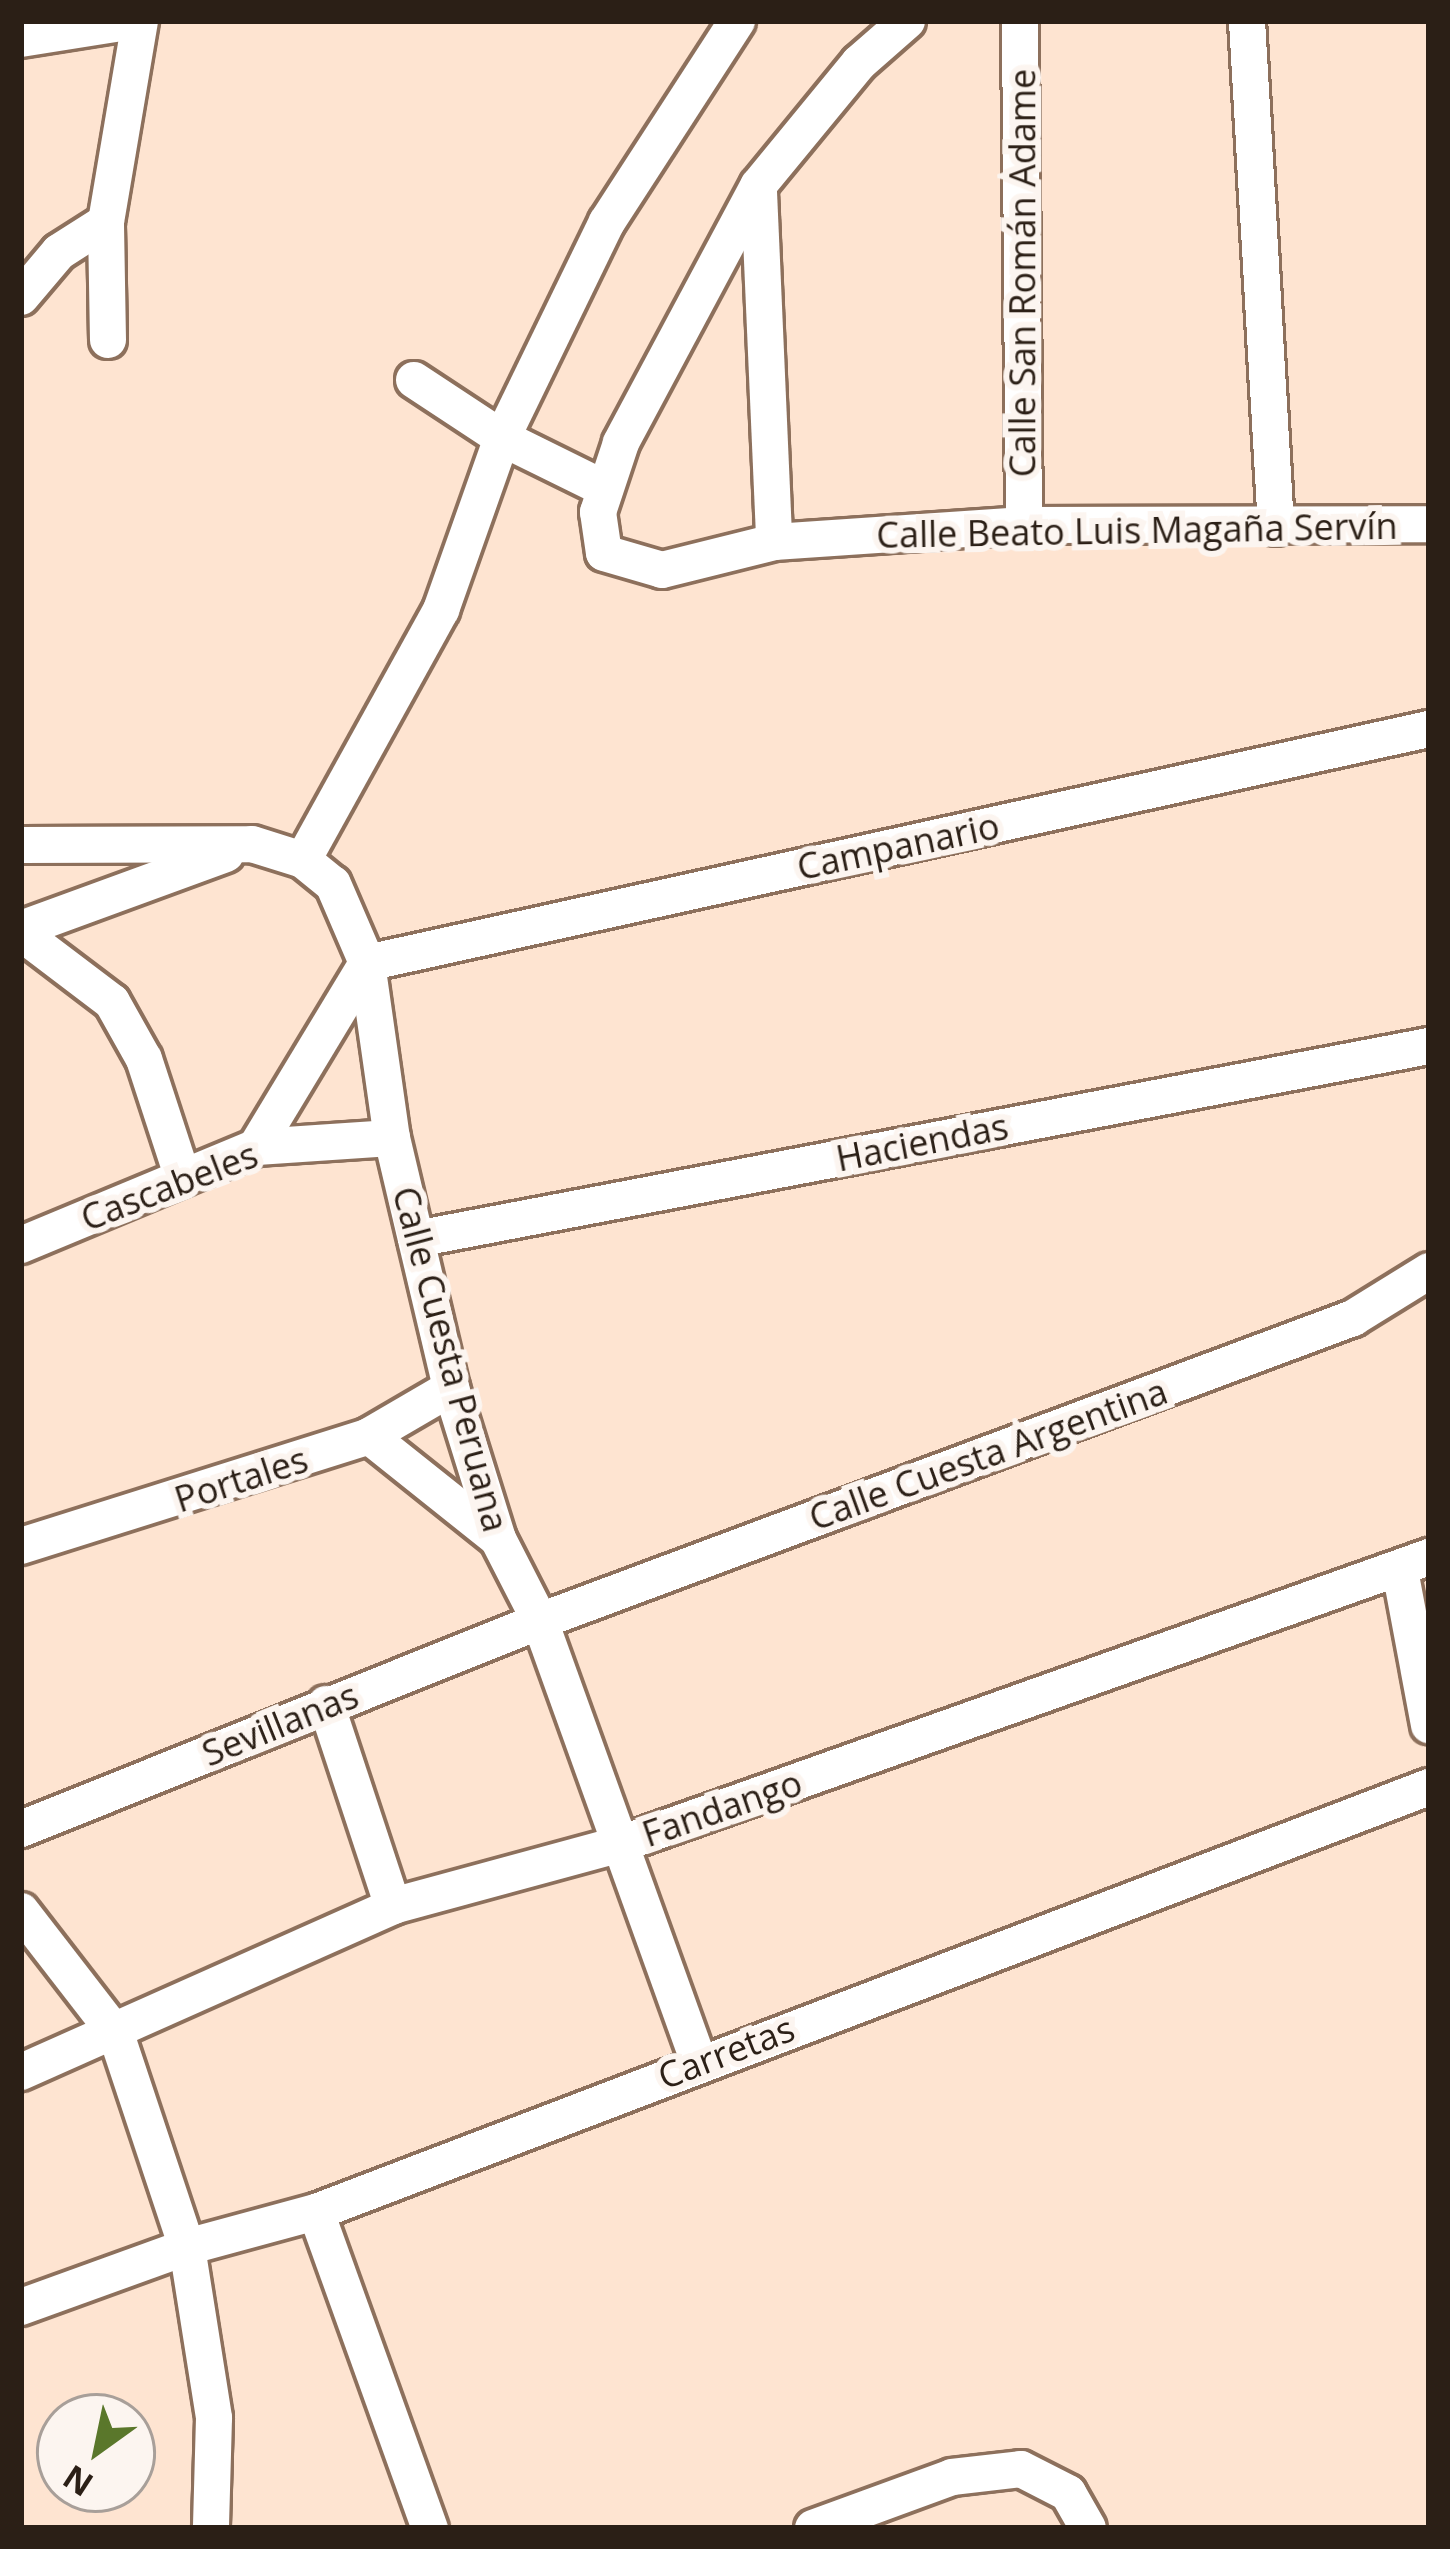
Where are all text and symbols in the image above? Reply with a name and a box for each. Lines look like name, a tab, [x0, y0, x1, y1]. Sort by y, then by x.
street label: Calle San Román Adame	[1000, 69, 1044, 477]
street label: Calle Beato Luis Magaña Servín	[876, 504, 1398, 556]
street label: Campanario	[793, 804, 1003, 888]
street label: Haciendas	[832, 1104, 1012, 1180]
street label: Cascabeles	[75, 1133, 263, 1239]
street label: Calle Cuesta Peruana	[384, 1182, 518, 1536]
street label: Calle Cuesta Argentina	[803, 1369, 1173, 1539]
street label: Portales	[169, 1437, 313, 1521]
street label: Sevillanas	[196, 1673, 364, 1775]
street label: Fandango	[637, 1761, 807, 1855]
street label: Carretas	[652, 2006, 800, 2098]
north arrow	[36, 2393, 156, 2513]
text: N	[54, 2455, 101, 2507]

